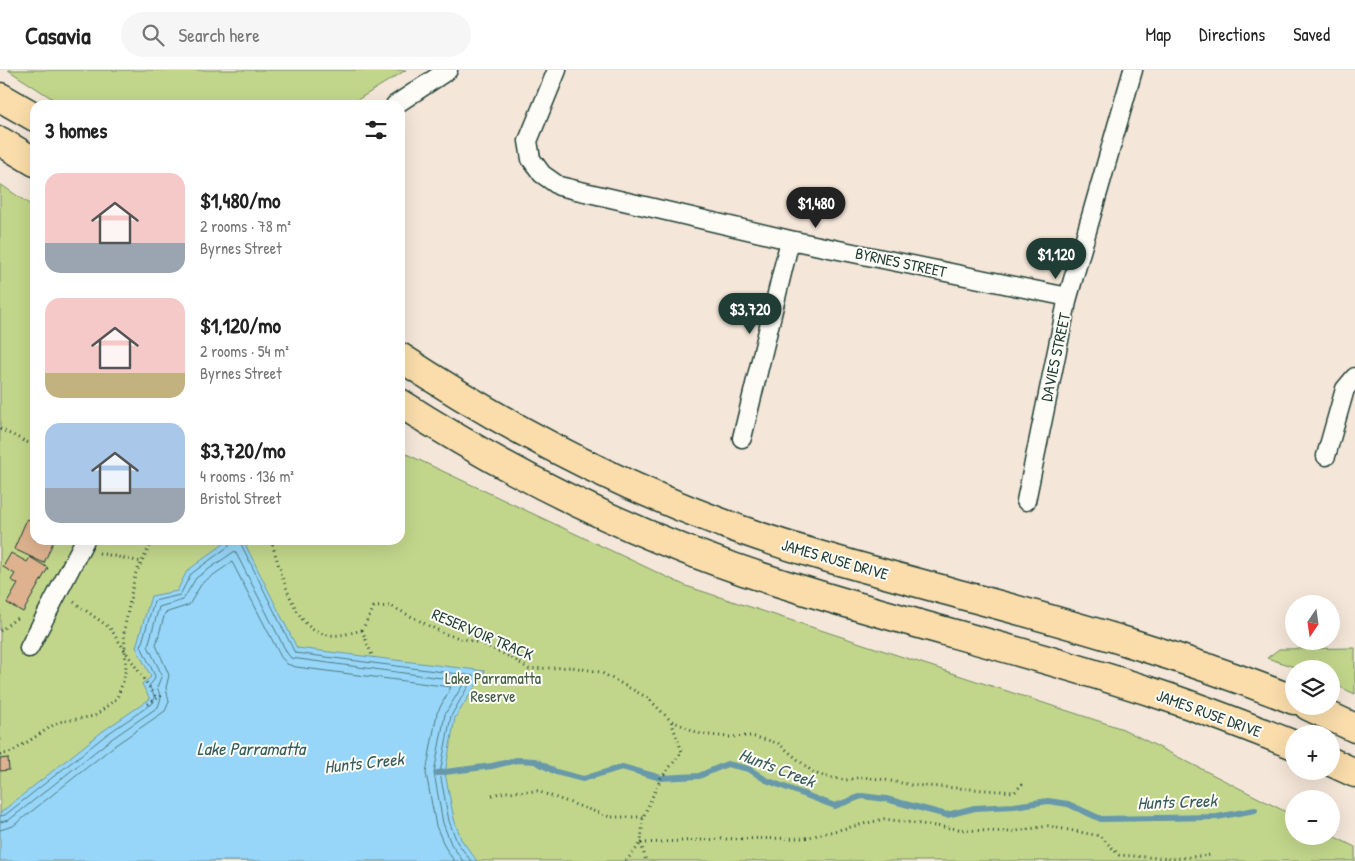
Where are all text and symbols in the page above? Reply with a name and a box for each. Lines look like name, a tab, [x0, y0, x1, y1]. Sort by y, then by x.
search box	[121, 12, 471, 57]
text: Casavia	[25, 19, 91, 51]
icon: search	[139, 21, 167, 49]
text: Search here	[179, 22, 260, 48]
text: Map	[1146, 22, 1171, 47]
text: Directions	[1199, 22, 1265, 47]
text: Saved	[1293, 22, 1330, 47]
text: 3 homes	[45, 116, 107, 145]
icon: filters	[362, 116, 390, 144]
text: $1,480/mo	[200, 186, 281, 215]
pin: $1,480	[775, 186, 857, 229]
text: $1,480	[797, 192, 835, 214]
icon: home	[85, 193, 145, 253]
text: 2 rooms · 78 m²	[200, 215, 291, 237]
text: Byrnes Street	[200, 237, 282, 259]
pin: $1,120	[1015, 238, 1097, 280]
street label: BYRNES STREET	[853, 242, 949, 283]
text: $1,120	[1037, 243, 1075, 265]
pin: $3,720	[709, 292, 791, 335]
text: $3,720	[729, 298, 771, 320]
street label: DAVIES STREET	[1035, 310, 1075, 403]
text: $1,120/mo	[200, 311, 281, 340]
icon: home	[85, 318, 145, 378]
text: 2 rooms · 54 m²	[200, 340, 289, 362]
text: Byrnes Street	[200, 362, 282, 384]
text: $3,720/mo	[200, 436, 286, 465]
icon: home	[85, 443, 145, 503]
text: 4 rooms · 136 m²	[200, 465, 294, 487]
text: Bristol Street	[200, 487, 281, 509]
street label: JAMES RUSE DRIVE	[779, 533, 891, 585]
north arrow	[1285, 595, 1340, 650]
map controls	[1285, 595, 1340, 845]
street label: RESERVOIR TRACK	[429, 603, 538, 666]
button: layers	[1285, 660, 1340, 715]
park label: Lake Parramatta Reserve	[445, 667, 541, 707]
street label: JAMES RUSE DRIVE	[1153, 684, 1265, 742]
button: +	[1285, 725, 1340, 780]
water label: Lake Parramatta	[197, 736, 307, 761]
water label: Hunts Creek	[736, 742, 820, 794]
water label: Hunts Creek	[323, 746, 406, 779]
water label: Hunts Creek	[1137, 788, 1219, 815]
button: −	[1285, 790, 1340, 845]

